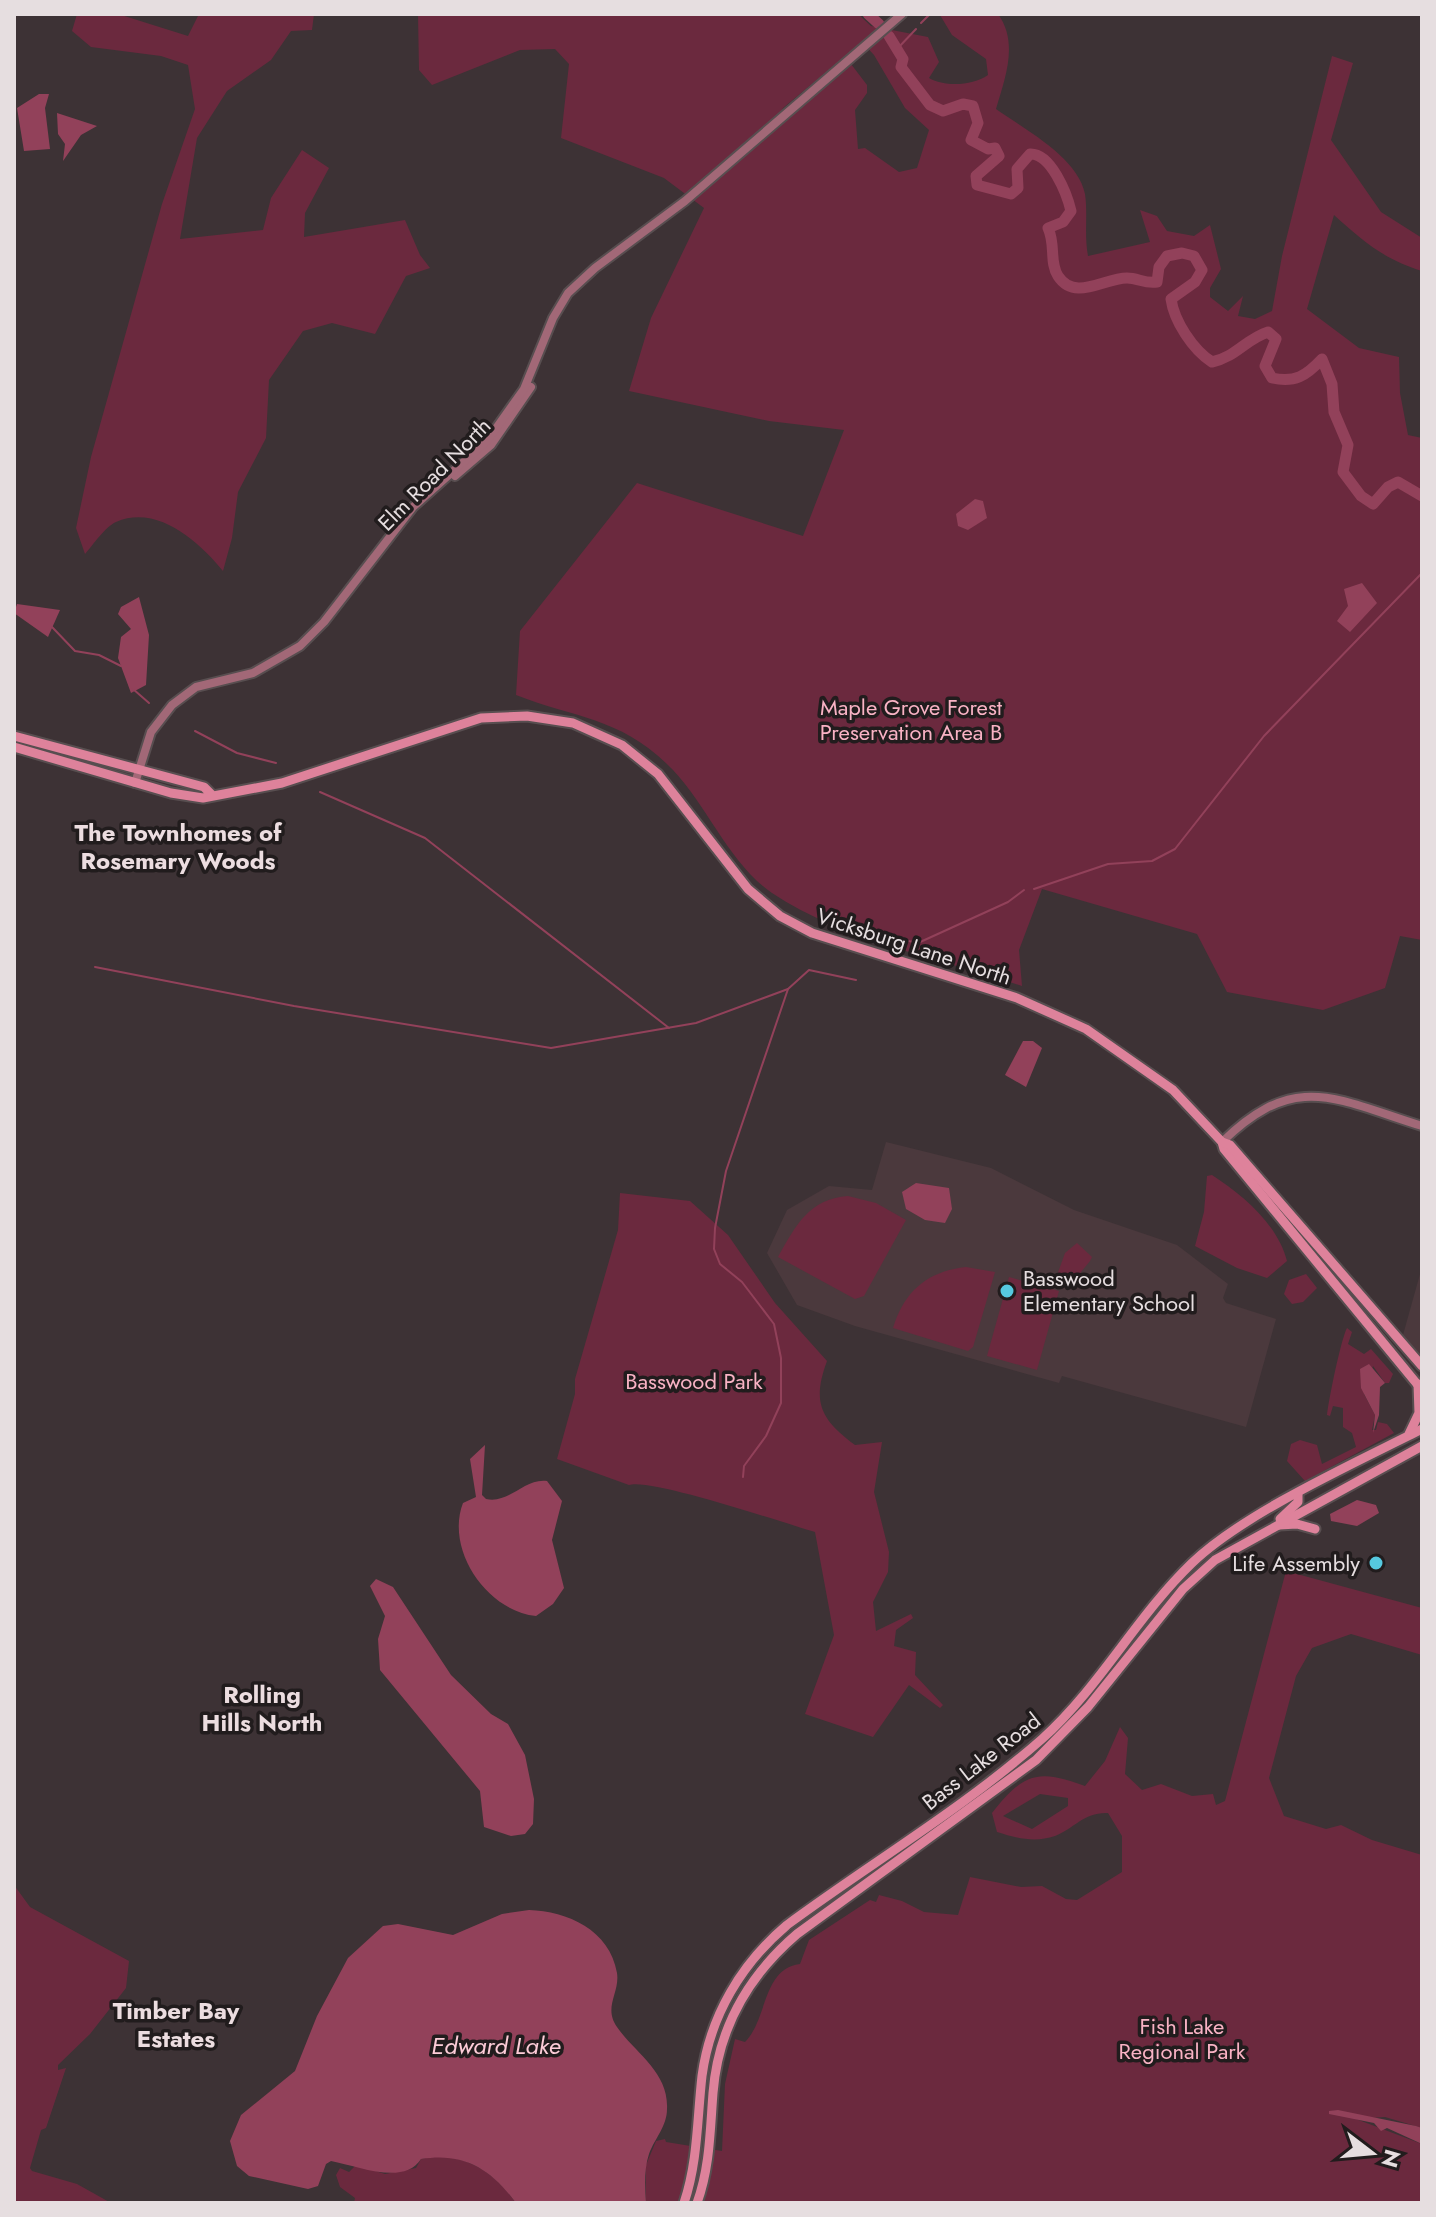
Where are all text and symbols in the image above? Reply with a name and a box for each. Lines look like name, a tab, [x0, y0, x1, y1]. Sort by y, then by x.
street label: Elm Road North	[370, 410, 498, 538]
park label: Maple Grove Forest Preservation Area B	[820, 691, 1003, 748]
district label: The Townhomes of Rosemary Woods	[75, 815, 283, 878]
street label: Vicksburg Lane North	[812, 899, 1016, 993]
place label: Basswood Elementary School	[1023, 1262, 1195, 1319]
marker: Basswood Elementary School	[998, 1282, 1016, 1300]
park label: Basswood Park	[625, 1365, 763, 1397]
place label: Life Assembly	[1232, 1547, 1360, 1579]
marker: Life Assembly	[1367, 1554, 1385, 1572]
district label: Rolling Hills North	[202, 1677, 322, 1740]
street label: Bass Lake Road	[915, 1705, 1047, 1817]
district label: Timber Bay Estates	[113, 1993, 240, 2056]
park label: Fish Lake Regional Park	[1119, 2010, 1246, 2067]
water label: Edward Lake	[431, 2028, 561, 2063]
north arrow	[1332, 2113, 1412, 2193]
text: N	[1373, 2146, 1409, 2171]

